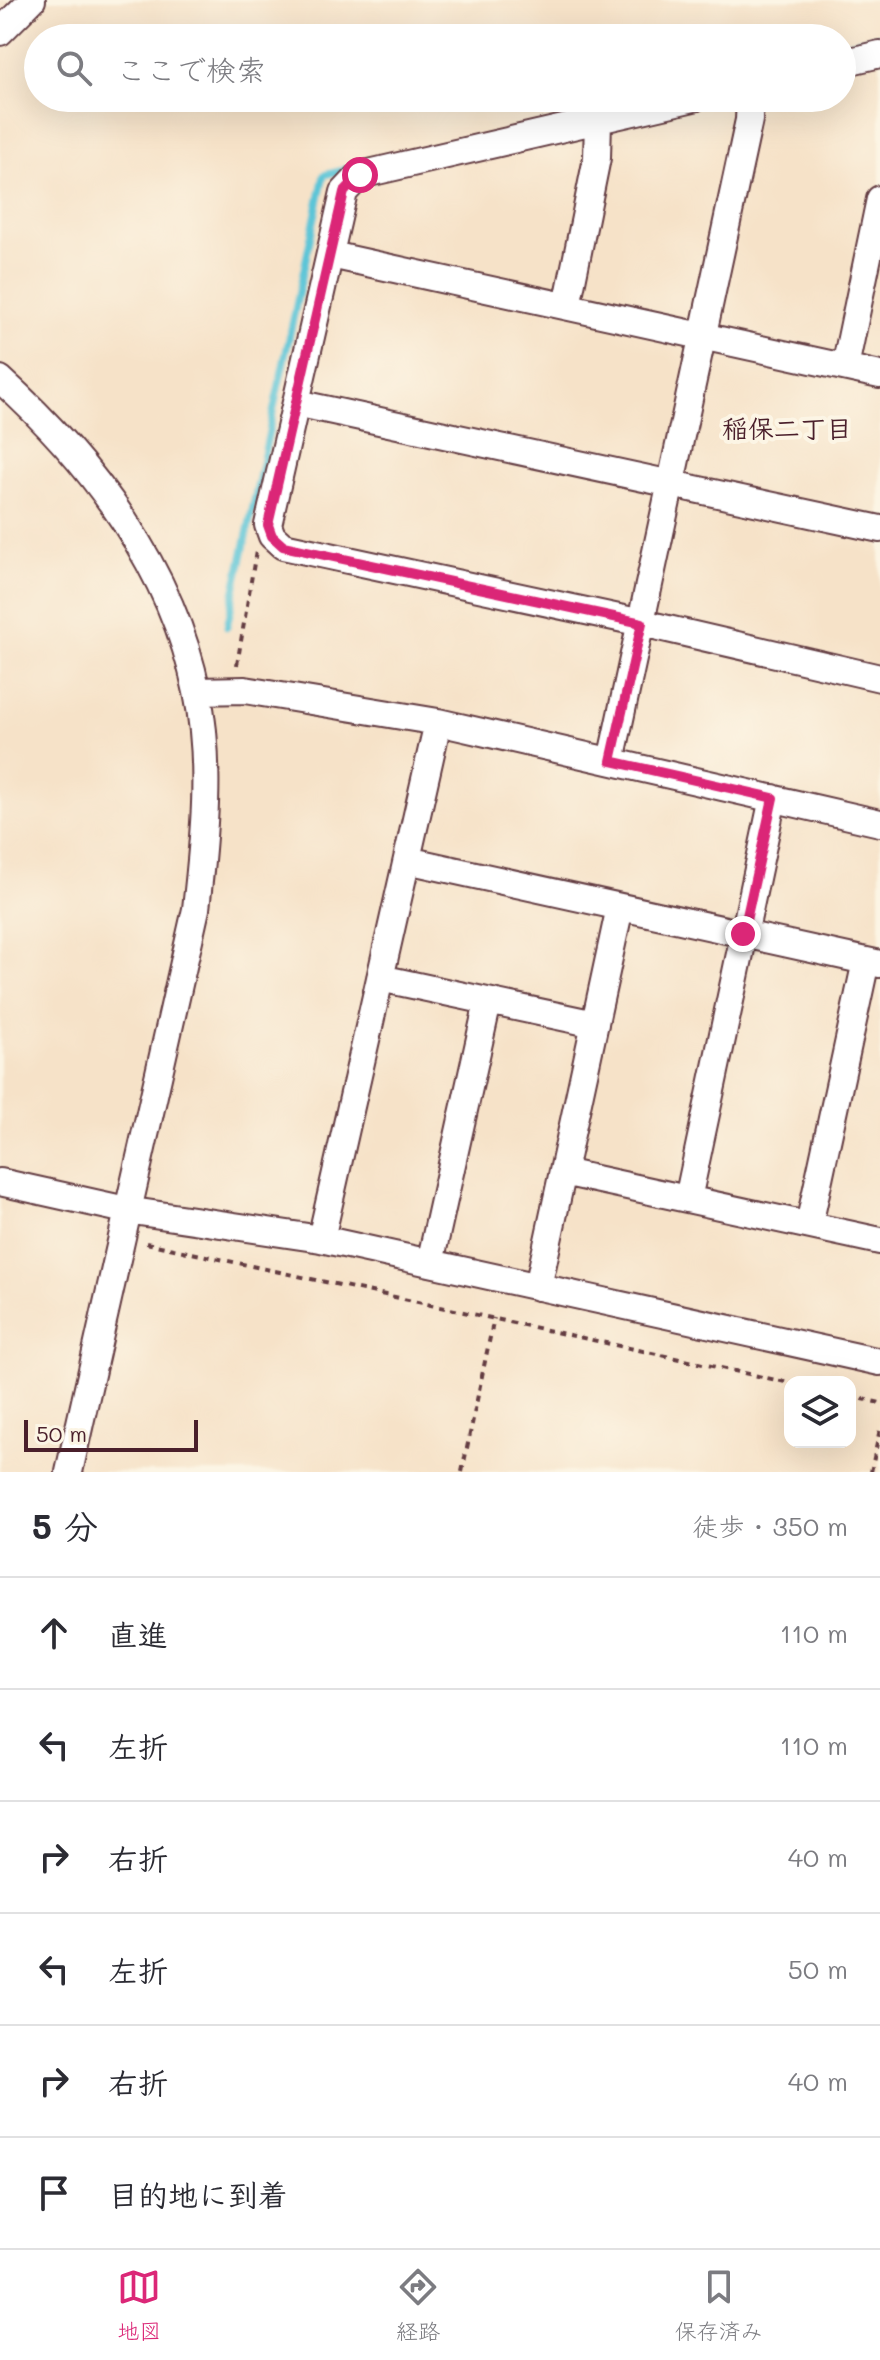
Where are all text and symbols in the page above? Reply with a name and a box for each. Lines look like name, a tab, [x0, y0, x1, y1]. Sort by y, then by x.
search box	[24, 24, 856, 112]
icon: search	[52, 46, 96, 90]
text: ここで検索	[116, 49, 266, 89]
route start	[342, 157, 378, 193]
district label: 稲保二丁目	[722, 411, 852, 445]
route end	[725, 916, 761, 952]
map controls	[784, 1376, 856, 1448]
button: layers	[784, 1376, 856, 1448]
scale bar	[24, 1416, 198, 1452]
text: 50 m	[36, 1419, 87, 1448]
text: 5 分	[32, 1503, 98, 1548]
text: 徒歩 · 350 m	[693, 1509, 848, 1543]
icon: ahead	[32, 1611, 76, 1655]
text: 直進	[108, 1614, 168, 1654]
text: 110 m	[780, 1616, 848, 1650]
icon: left	[32, 1723, 76, 1767]
text: 左折	[108, 1726, 168, 1766]
text: 110 m	[780, 1728, 848, 1762]
icon: right	[32, 1835, 76, 1879]
text: 右折	[108, 1838, 168, 1878]
text: 40 m	[788, 1840, 848, 1874]
icon: left	[32, 1947, 76, 1991]
text: 左折	[108, 1950, 168, 1990]
text: 50 m	[788, 1952, 848, 1986]
icon: right	[32, 2059, 76, 2103]
text: 右折	[108, 2062, 168, 2102]
text: 40 m	[788, 2064, 848, 2098]
icon: arrive	[32, 2171, 76, 2215]
text: 目的地に到着	[108, 2174, 288, 2214]
tab: 地図	[117, 2265, 161, 2345]
tab: 経路	[396, 2265, 440, 2345]
tab: 保存済み	[675, 2265, 763, 2345]

